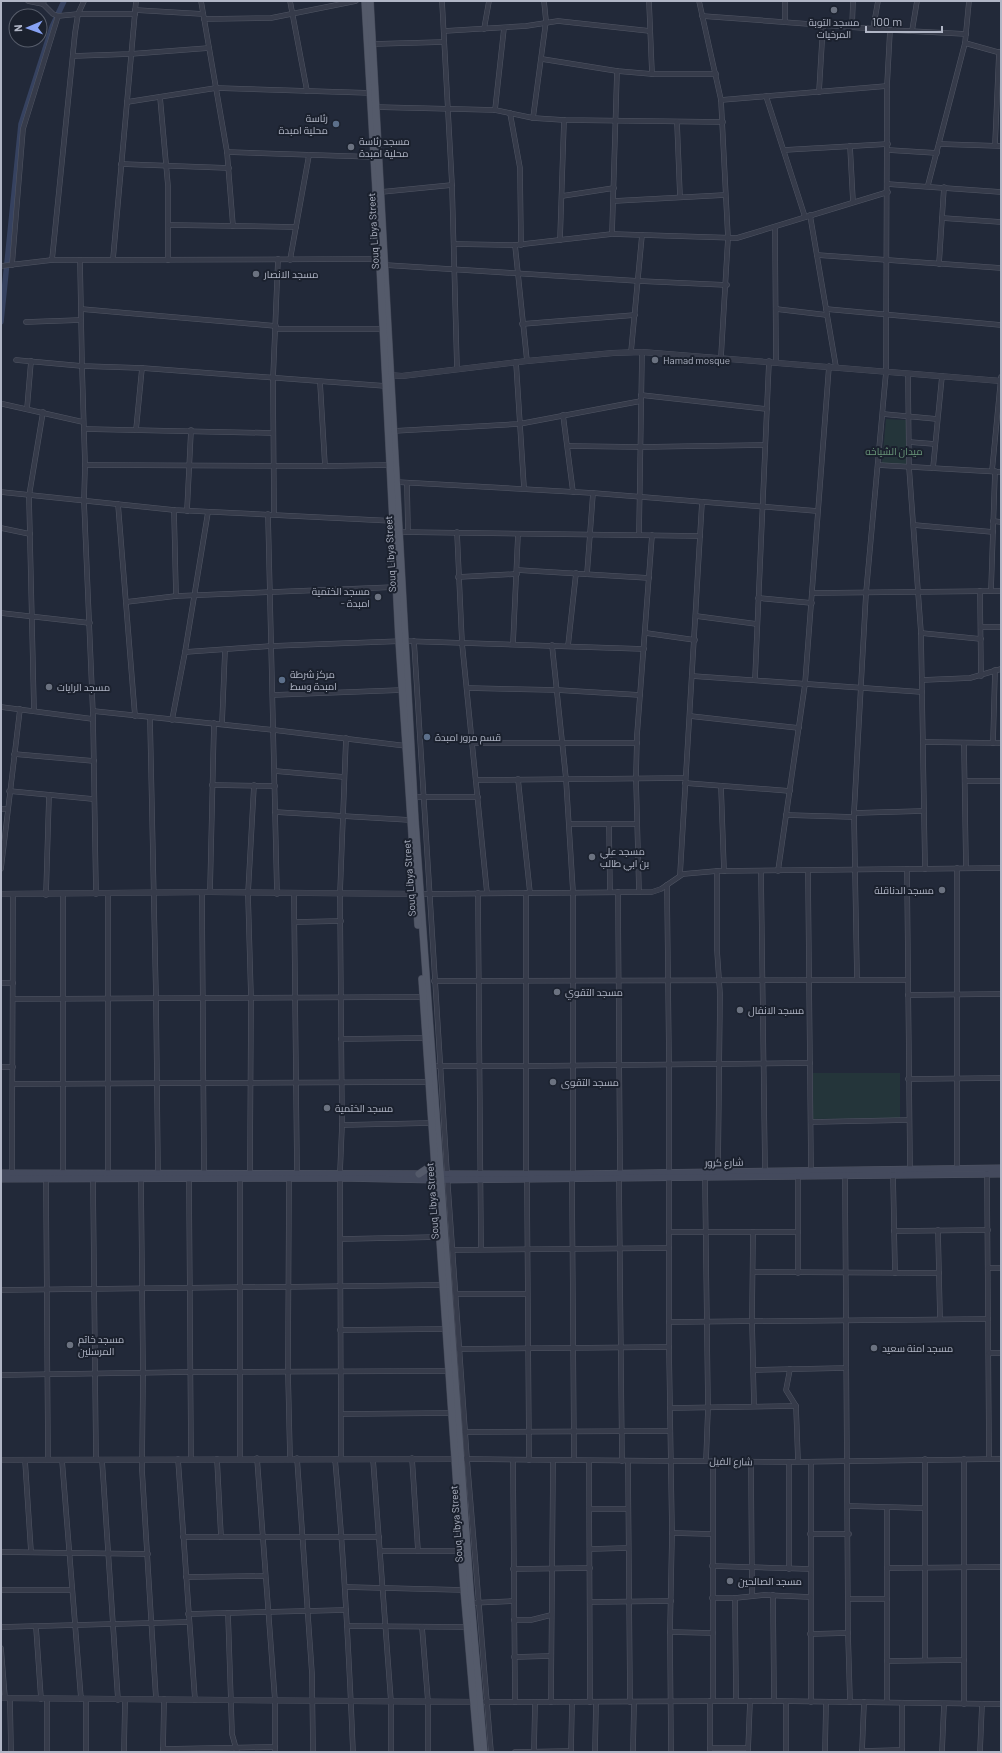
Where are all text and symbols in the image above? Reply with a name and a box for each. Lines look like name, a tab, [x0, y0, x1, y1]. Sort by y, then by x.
marker: مسجد التوبة المرخيات	[829, 5, 839, 15]
north arrow	[8, 8, 48, 48]
scale bar	[866, 8, 942, 34]
text: 100 m	[872, 14, 902, 28]
place label: مسجد التوبة المرخيات	[808, 16, 860, 40]
text: N	[11, 24, 24, 32]
place label: رئاسة محلية امبدة	[279, 112, 328, 136]
marker: رئاسة محلية امبدة	[331, 119, 341, 129]
place label: مسجد رئاسة محلية امبدة	[359, 135, 410, 159]
marker: مسجد رئاسة محلية امبدة	[346, 142, 356, 152]
street label: Souq Libya Street	[365, 192, 381, 270]
place label: مسجد الانصار	[263, 268, 318, 280]
marker: مسجد الانصار	[251, 269, 261, 279]
place label: Hamad mosque	[663, 354, 730, 366]
marker: Hamad mosque	[650, 355, 660, 365]
park label: ميدان الشياخه	[865, 445, 923, 458]
street label: Souq Libya Street	[382, 515, 398, 593]
place label: مسجد الختمية - امبدة	[312, 585, 370, 609]
marker: مسجد الختمية - امبدة	[373, 592, 383, 602]
place label: مركز شرطة امبدة وسط	[290, 668, 337, 692]
marker: مركز شرطة امبدة وسط	[277, 675, 287, 685]
place label: مسجد الرايات	[57, 681, 110, 693]
marker: مسجد الرايات	[44, 682, 54, 692]
place label: قسم مرور امبدة	[435, 731, 501, 745]
marker: قسم مرور امبدة	[422, 732, 432, 742]
street label: Souq Libya Street	[400, 839, 418, 917]
place label: مسجد علي بن ابي طالب	[600, 845, 649, 871]
marker: مسجد علي بن ابي طالب	[587, 852, 597, 862]
place label: مسجد الدناقلة	[874, 884, 934, 896]
marker: مسجد الدناقلة	[937, 885, 947, 895]
place label: مسجد التقوي	[565, 986, 623, 1000]
marker: مسجد التقوي	[552, 987, 562, 997]
place label: مسجد الانفال	[748, 1004, 804, 1017]
marker: مسجد الانفال	[735, 1005, 745, 1015]
place label: مسجد التقوى	[561, 1076, 619, 1089]
marker: مسجد التقوى	[548, 1077, 558, 1087]
place label: مسجد الختمية	[335, 1102, 393, 1114]
marker: مسجد الختمية	[322, 1103, 332, 1113]
street label: شارع كرور	[704, 1156, 743, 1169]
street label: Souq Libya Street	[423, 1162, 441, 1240]
place label: مسجد خاتم المرسلين	[78, 1333, 124, 1358]
marker: مسجد خاتم المرسلين	[65, 1340, 75, 1350]
place label: مسجد امنة سعيد	[882, 1342, 953, 1354]
marker: مسجد امنة سعيد	[869, 1343, 879, 1353]
street label: شارع الفيل	[709, 1455, 753, 1468]
street label: Souq Libya Street	[447, 1485, 465, 1563]
place label: مسجد الصالحين	[738, 1575, 802, 1588]
marker: مسجد الصالحين	[725, 1576, 735, 1586]

